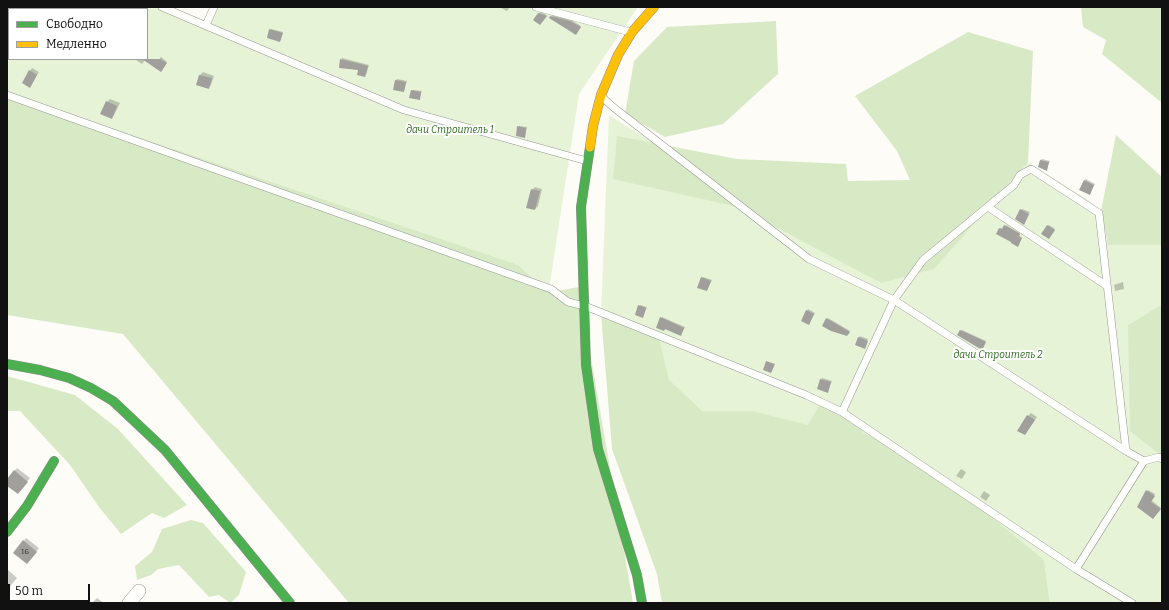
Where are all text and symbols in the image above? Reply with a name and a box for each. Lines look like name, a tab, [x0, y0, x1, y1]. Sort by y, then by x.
legend	[8, 8, 148, 60]
text: Свободно	[46, 17, 103, 31]
text: Медленно	[46, 37, 107, 51]
park label: дачи Строитель 1	[406, 124, 494, 136]
park label: дачи Строитель 2	[954, 349, 1042, 361]
house number: 16	[21, 547, 29, 557]
scale bar	[10, 576, 92, 602]
text: 50 m	[15, 584, 43, 598]

